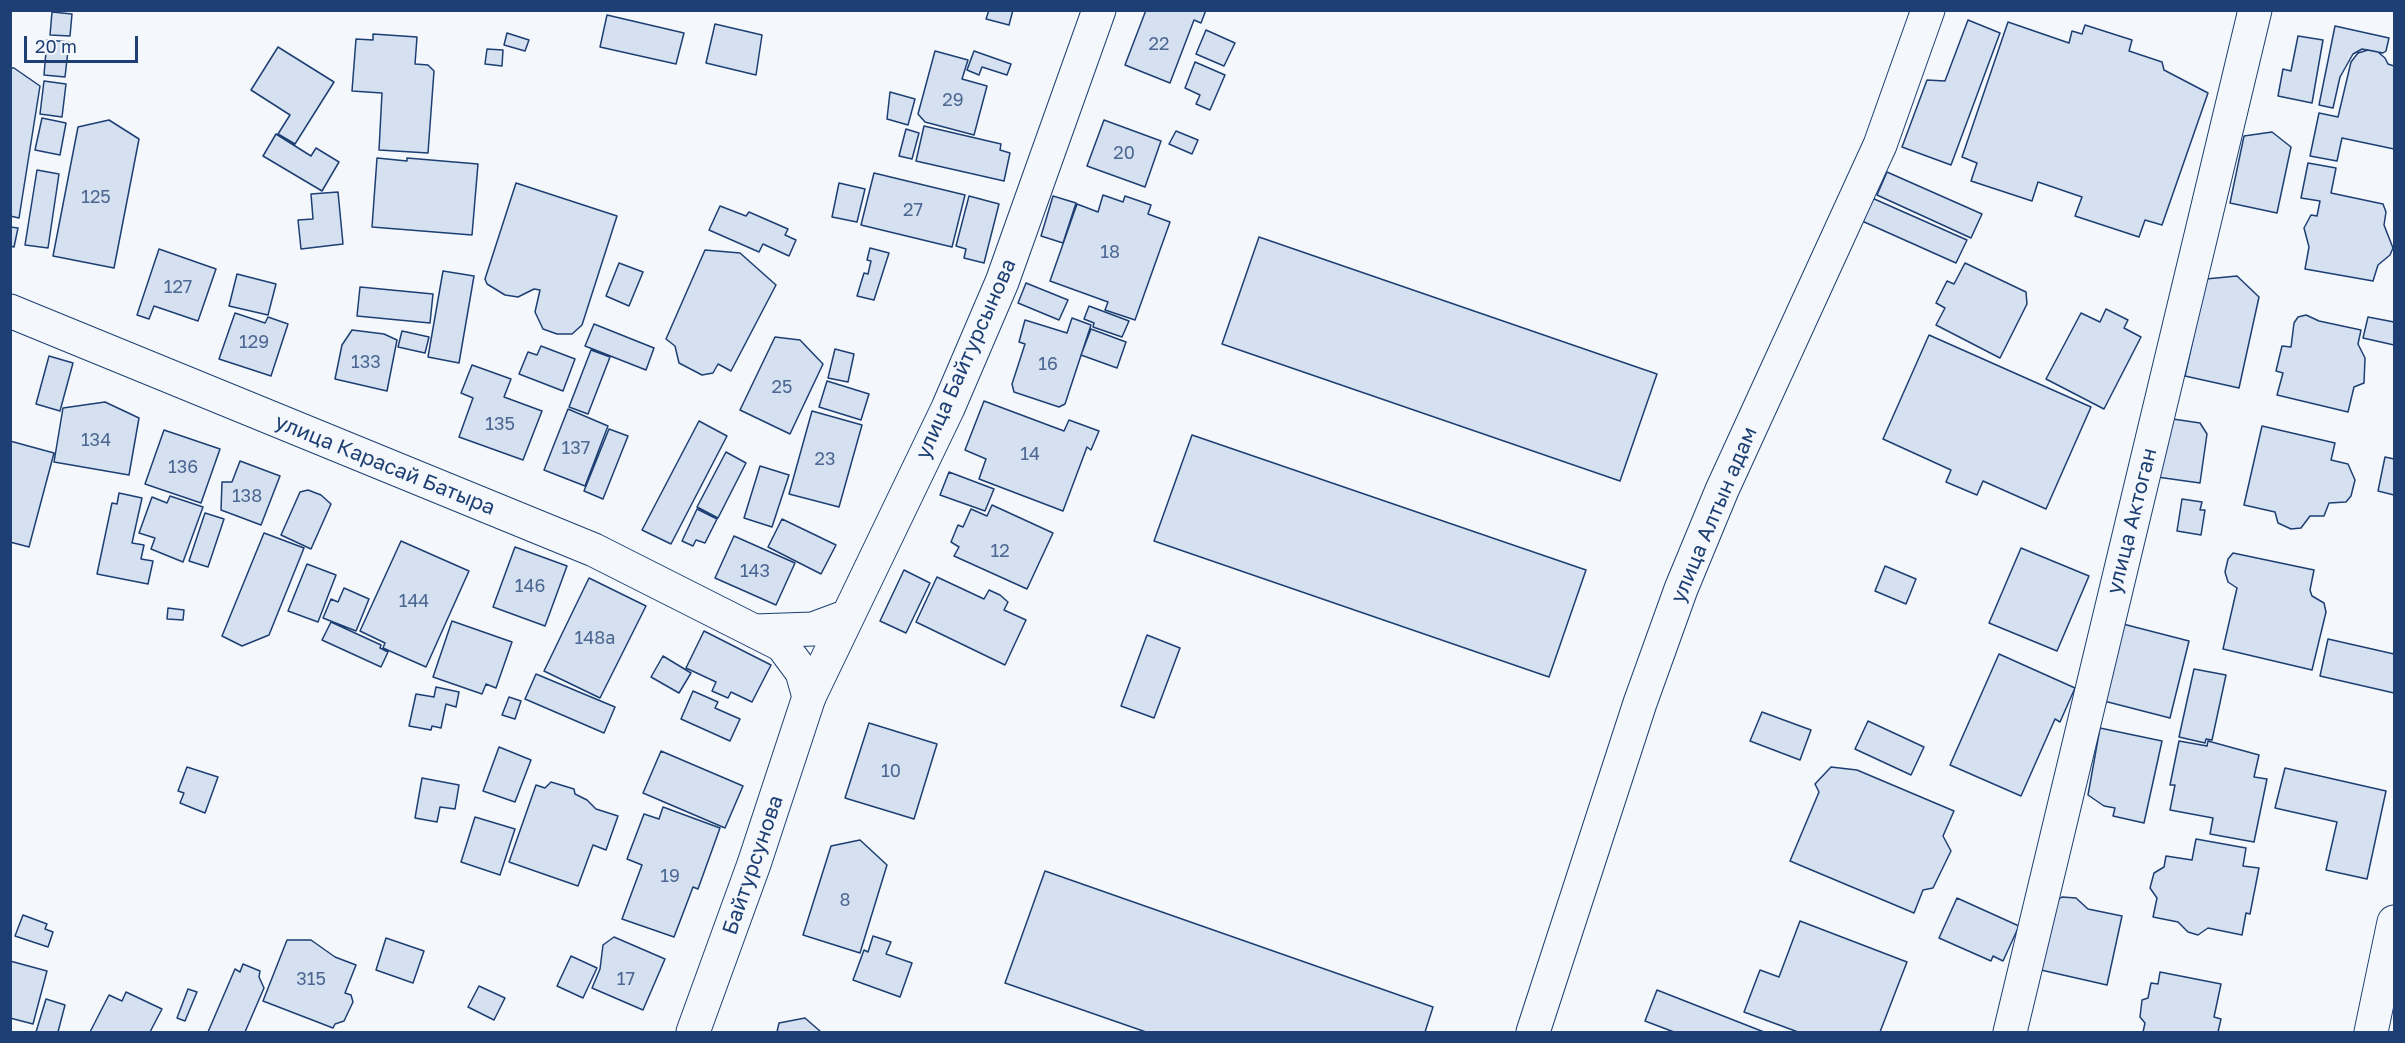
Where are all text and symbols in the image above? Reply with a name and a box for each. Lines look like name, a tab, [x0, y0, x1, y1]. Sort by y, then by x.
scale bar	[27, 24, 141, 62]
house number: 22	[1149, 33, 1169, 55]
text: 20 m	[35, 35, 77, 57]
house number: 29	[942, 89, 964, 111]
house number: 20	[1113, 142, 1135, 164]
house number: 125	[81, 186, 111, 208]
house number: 27	[903, 199, 923, 221]
house number: 18	[1100, 241, 1120, 263]
street label: улица Байтурсынова	[910, 255, 1022, 463]
house number: 127	[164, 276, 192, 298]
house number: 129	[239, 331, 269, 353]
house number: 133	[351, 351, 381, 373]
house number: 16	[1038, 353, 1058, 375]
house number: 25	[772, 376, 792, 398]
street label: улица Карасай Батыра	[271, 409, 499, 521]
house number: 135	[485, 413, 515, 435]
street label: улица Алтын адам	[1665, 423, 1763, 607]
house number: 134	[81, 429, 111, 451]
house number: 137	[562, 437, 590, 459]
house number: 14	[1020, 443, 1040, 465]
street label: улица Актоган	[2102, 445, 2162, 597]
house number: 23	[815, 448, 835, 470]
house number: 136	[168, 456, 198, 478]
house number: 138	[232, 485, 262, 507]
house number: 12	[990, 540, 1010, 562]
house number: 143	[740, 560, 770, 582]
house number: 146	[515, 575, 545, 597]
house number: 144	[399, 590, 429, 612]
house number: 148а	[575, 627, 615, 649]
house number: 10	[881, 760, 901, 782]
street label: Байтурсунова	[717, 792, 789, 938]
house number: 19	[660, 865, 680, 887]
house number: 8	[840, 889, 850, 911]
house number: 315	[296, 968, 326, 990]
house number: 17	[617, 968, 635, 990]

